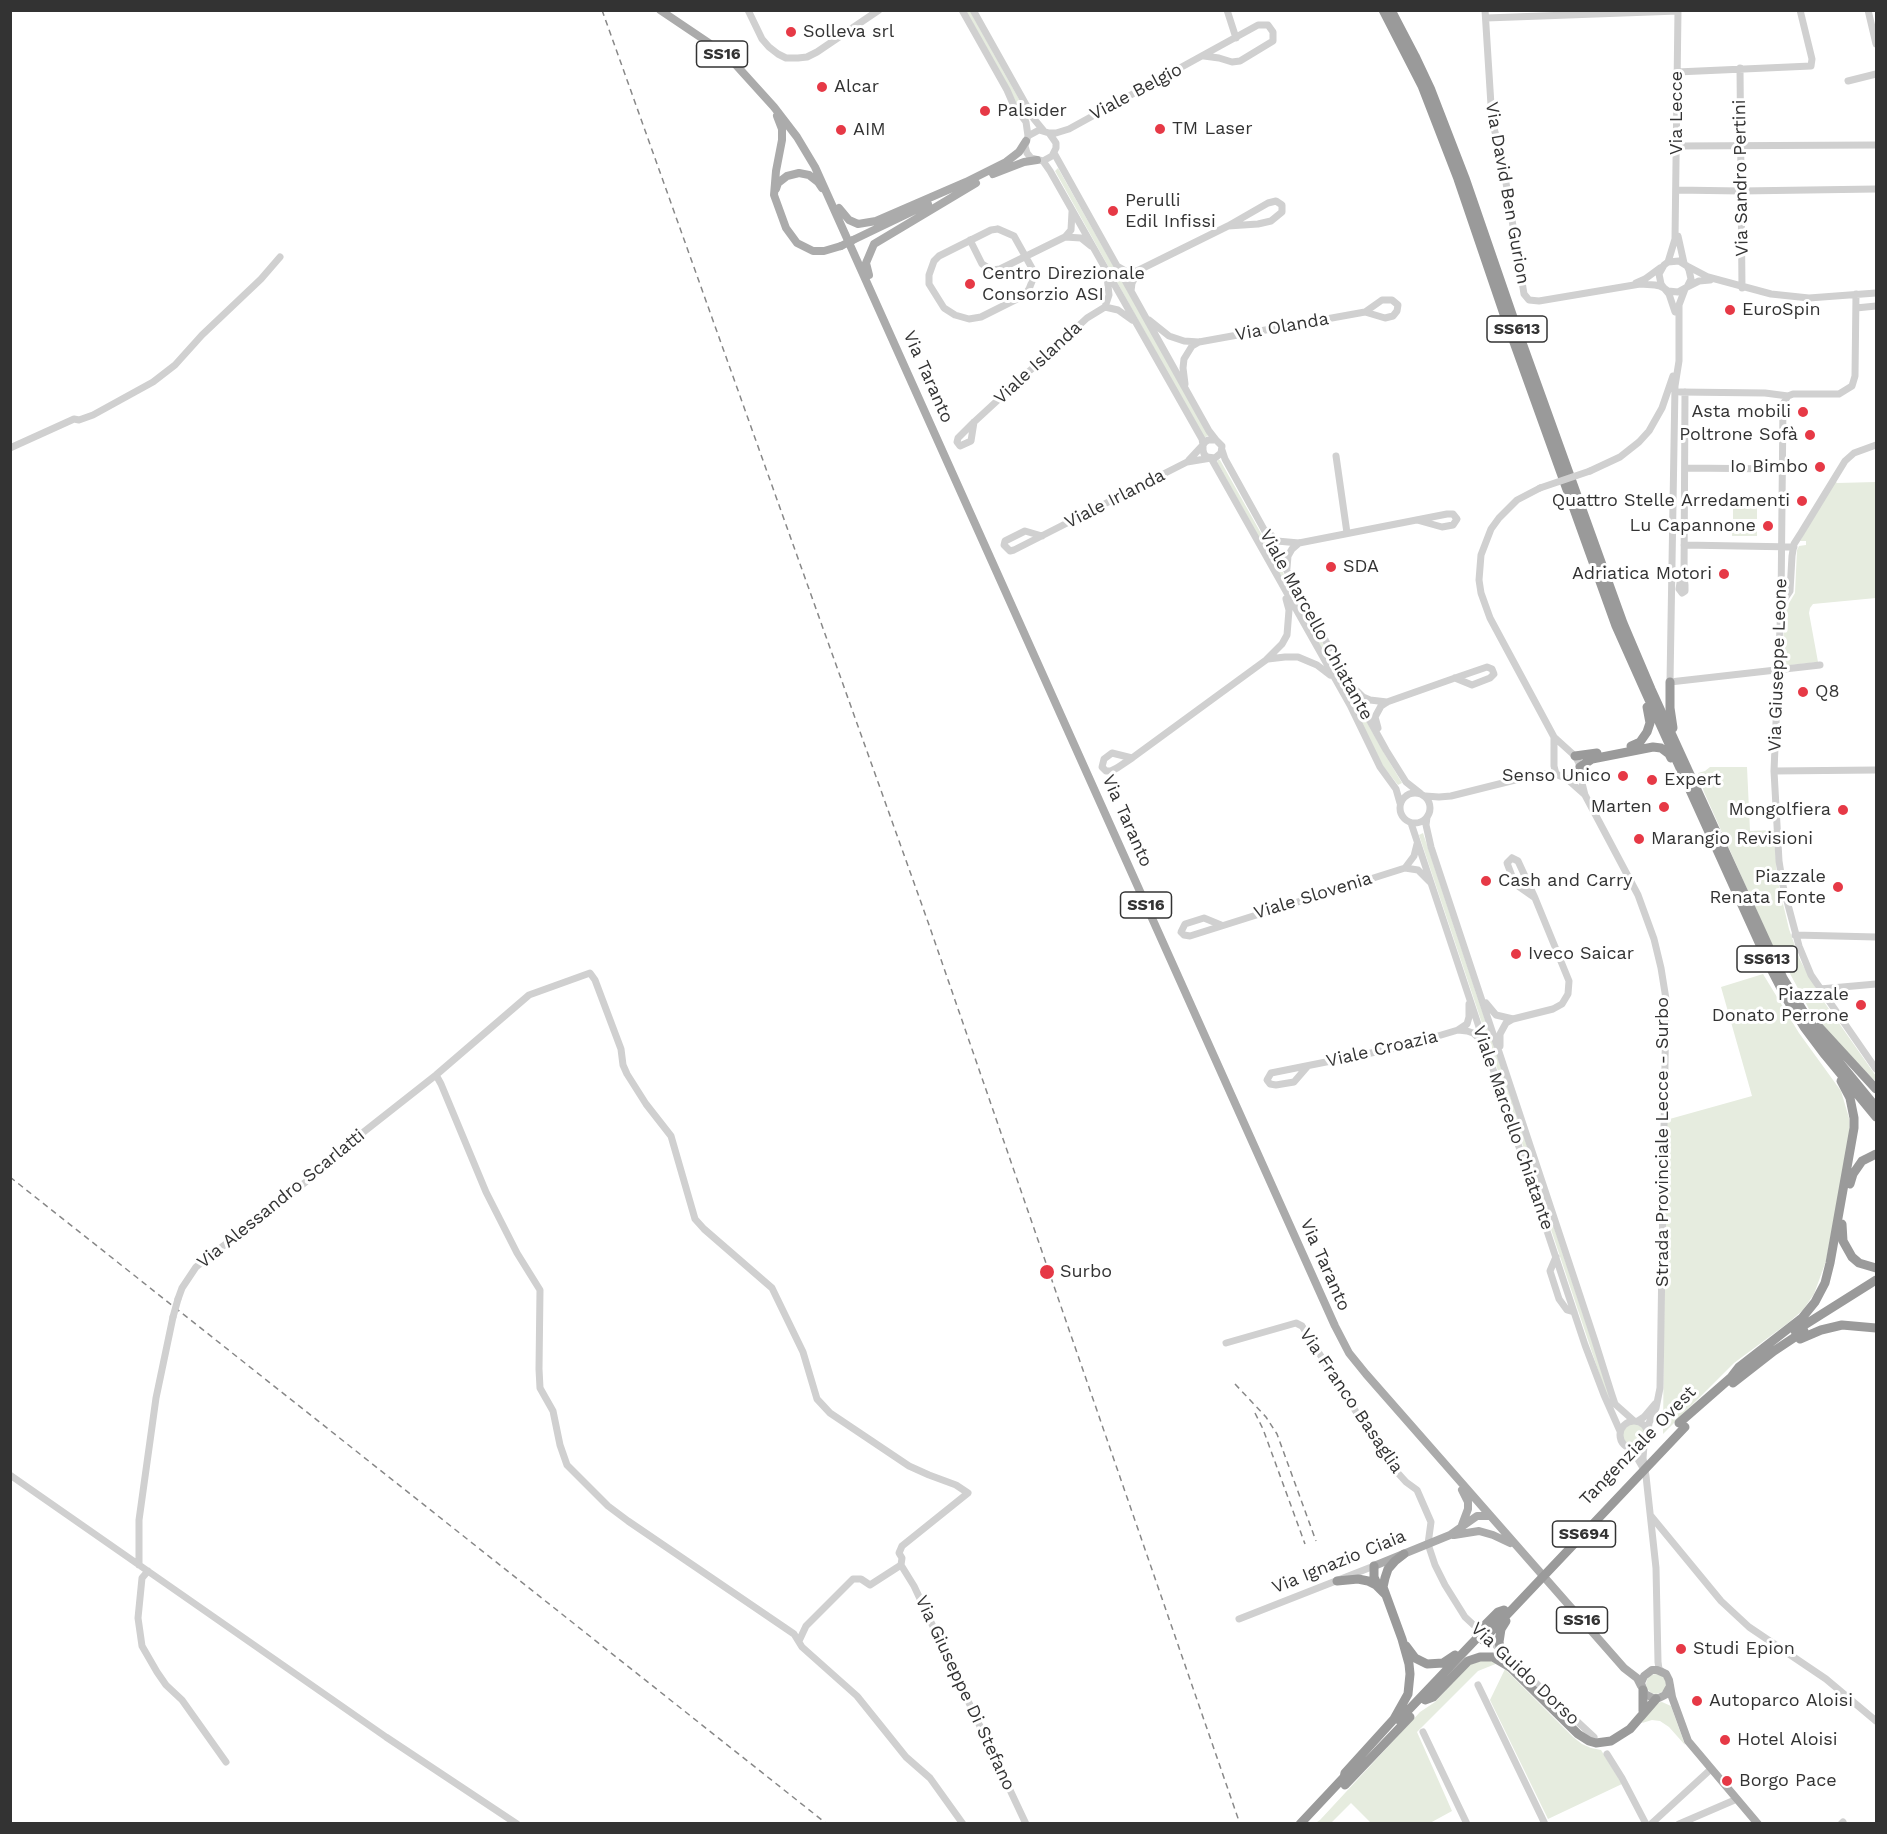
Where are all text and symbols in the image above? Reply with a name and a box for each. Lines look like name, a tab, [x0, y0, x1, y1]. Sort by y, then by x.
place label: Solleva srl	[803, 21, 894, 43]
marker: Solleva srl	[784, 25, 798, 39]
road number: SS16	[696, 41, 748, 67]
street label: Viale Belgio	[1086, 59, 1186, 125]
street label: Via Lecce	[1666, 71, 1688, 155]
place label: Alcar	[834, 76, 879, 98]
marker: Alcar	[815, 80, 829, 94]
street label: Via Sandro Pertini	[1729, 99, 1753, 257]
place label: Palsider	[997, 100, 1067, 122]
street label: Via David Ben Gurion	[1480, 100, 1534, 286]
marker: Palsider	[978, 104, 992, 118]
place label: TM Laser	[1172, 118, 1253, 140]
place label: AIM	[853, 119, 886, 141]
marker: TM Laser	[1153, 122, 1167, 136]
marker: AIM	[834, 123, 848, 137]
place label: Perulli Edil Infissi	[1125, 190, 1216, 232]
marker: Perulli Edil Infissi	[1106, 204, 1120, 218]
place label: Centro Direzionale Consorzio ASI	[982, 263, 1145, 306]
marker: Centro Direzionale Consorzio ASI	[963, 277, 977, 291]
place label: EuroSpin	[1742, 299, 1821, 321]
marker: EuroSpin	[1723, 303, 1737, 317]
street label: Via Olanda	[1234, 308, 1330, 346]
road number: SS613	[1487, 316, 1547, 342]
street label: Viale Islanda	[990, 317, 1086, 409]
street label: Via Taranto	[898, 328, 958, 426]
place label: Asta mobili	[1692, 401, 1791, 423]
marker: Asta mobili	[1796, 405, 1810, 419]
place label: Poltrone Sofà	[1679, 424, 1798, 446]
marker: Poltrone Sofà	[1803, 428, 1817, 442]
place label: Io Bimbo	[1730, 456, 1808, 478]
marker: Io Bimbo	[1813, 460, 1827, 474]
street label: Viale Irlanda	[1061, 465, 1169, 533]
place label: Quattro Stelle Arredamenti	[1552, 490, 1790, 512]
marker: Quattro Stelle Arredamenti	[1795, 494, 1809, 508]
place label: Lu Capannone	[1630, 515, 1756, 537]
marker: Lu Capannone	[1761, 519, 1775, 533]
street label: Viale Marcello Chiatante	[1255, 526, 1377, 724]
place label: SDA	[1343, 556, 1379, 578]
marker: SDA	[1324, 560, 1338, 574]
place label: Adriatica Motori	[1572, 563, 1712, 585]
marker: Adriatica Motori	[1717, 567, 1731, 581]
street label: Via Giuseppe Leone	[1764, 578, 1792, 752]
place label: Q8	[1815, 681, 1840, 703]
marker: Q8	[1796, 685, 1810, 699]
place label: Senso Unico	[1502, 765, 1611, 787]
marker: Senso Unico	[1616, 769, 1630, 783]
place label: Expert	[1664, 769, 1721, 791]
street label: Via Taranto	[1097, 772, 1157, 870]
marker: Expert	[1645, 773, 1659, 787]
place label: Marten	[1591, 796, 1652, 818]
place label: Mongolfiera	[1728, 799, 1831, 821]
marker: Marten	[1657, 800, 1671, 814]
marker: Mongolfiera	[1836, 803, 1850, 817]
place label: Marangio Revisioni	[1651, 828, 1813, 850]
marker: Marangio Revisioni	[1632, 832, 1646, 846]
place label: Piazzale Renata Fonte	[1709, 866, 1826, 908]
street label: Viale Slovenia	[1251, 868, 1375, 924]
place label: Cash and Carry	[1498, 870, 1633, 892]
marker: Cash and Carry	[1479, 874, 1493, 888]
marker: Piazzale Renata Fonte	[1831, 880, 1845, 894]
road number: SS16	[1120, 892, 1172, 918]
place label: Iveco Saicar	[1528, 943, 1634, 965]
road number: SS613	[1737, 946, 1797, 972]
marker: Iveco Saicar	[1509, 947, 1523, 961]
place label: Piazzale Donato Perrone	[1712, 984, 1849, 1026]
street label: Strada Provinciale Lecce - Surbo	[1652, 997, 1674, 1287]
marker: Piazzale Donato Perrone	[1854, 998, 1868, 1012]
street label: Viale Marcello Chiatante	[1468, 1023, 1558, 1233]
street label: Viale Croazia	[1324, 1026, 1440, 1072]
street label: Via Alessandro Scarlatti	[193, 1125, 369, 1273]
street label: Via Taranto	[1295, 1216, 1355, 1314]
place label: Surbo	[1060, 1261, 1112, 1283]
marker: Surbo	[1038, 1263, 1056, 1281]
street label: Via Franco Basaglia	[1294, 1324, 1408, 1478]
street label: Tangenziale Ovest	[1575, 1382, 1701, 1510]
road number: SS694	[1552, 1521, 1616, 1547]
street label: Via Ignazio Ciaia	[1269, 1525, 1409, 1599]
street label: Via Giuseppe Di Stefano	[910, 1592, 1020, 1794]
road number: SS16	[1556, 1607, 1608, 1633]
street label: Via Guido Dorso	[1466, 1618, 1584, 1730]
place label: Studi Epion	[1693, 1638, 1795, 1660]
marker: Studi Epion	[1674, 1642, 1688, 1656]
place label: Autoparco Aloisi	[1709, 1690, 1853, 1712]
marker: Autoparco Aloisi	[1690, 1694, 1704, 1708]
place label: Hotel Aloisi	[1737, 1729, 1838, 1751]
marker: Hotel Aloisi	[1718, 1733, 1732, 1747]
place label: Borgo Pace	[1739, 1770, 1837, 1792]
marker: Borgo Pace	[1720, 1774, 1734, 1788]

